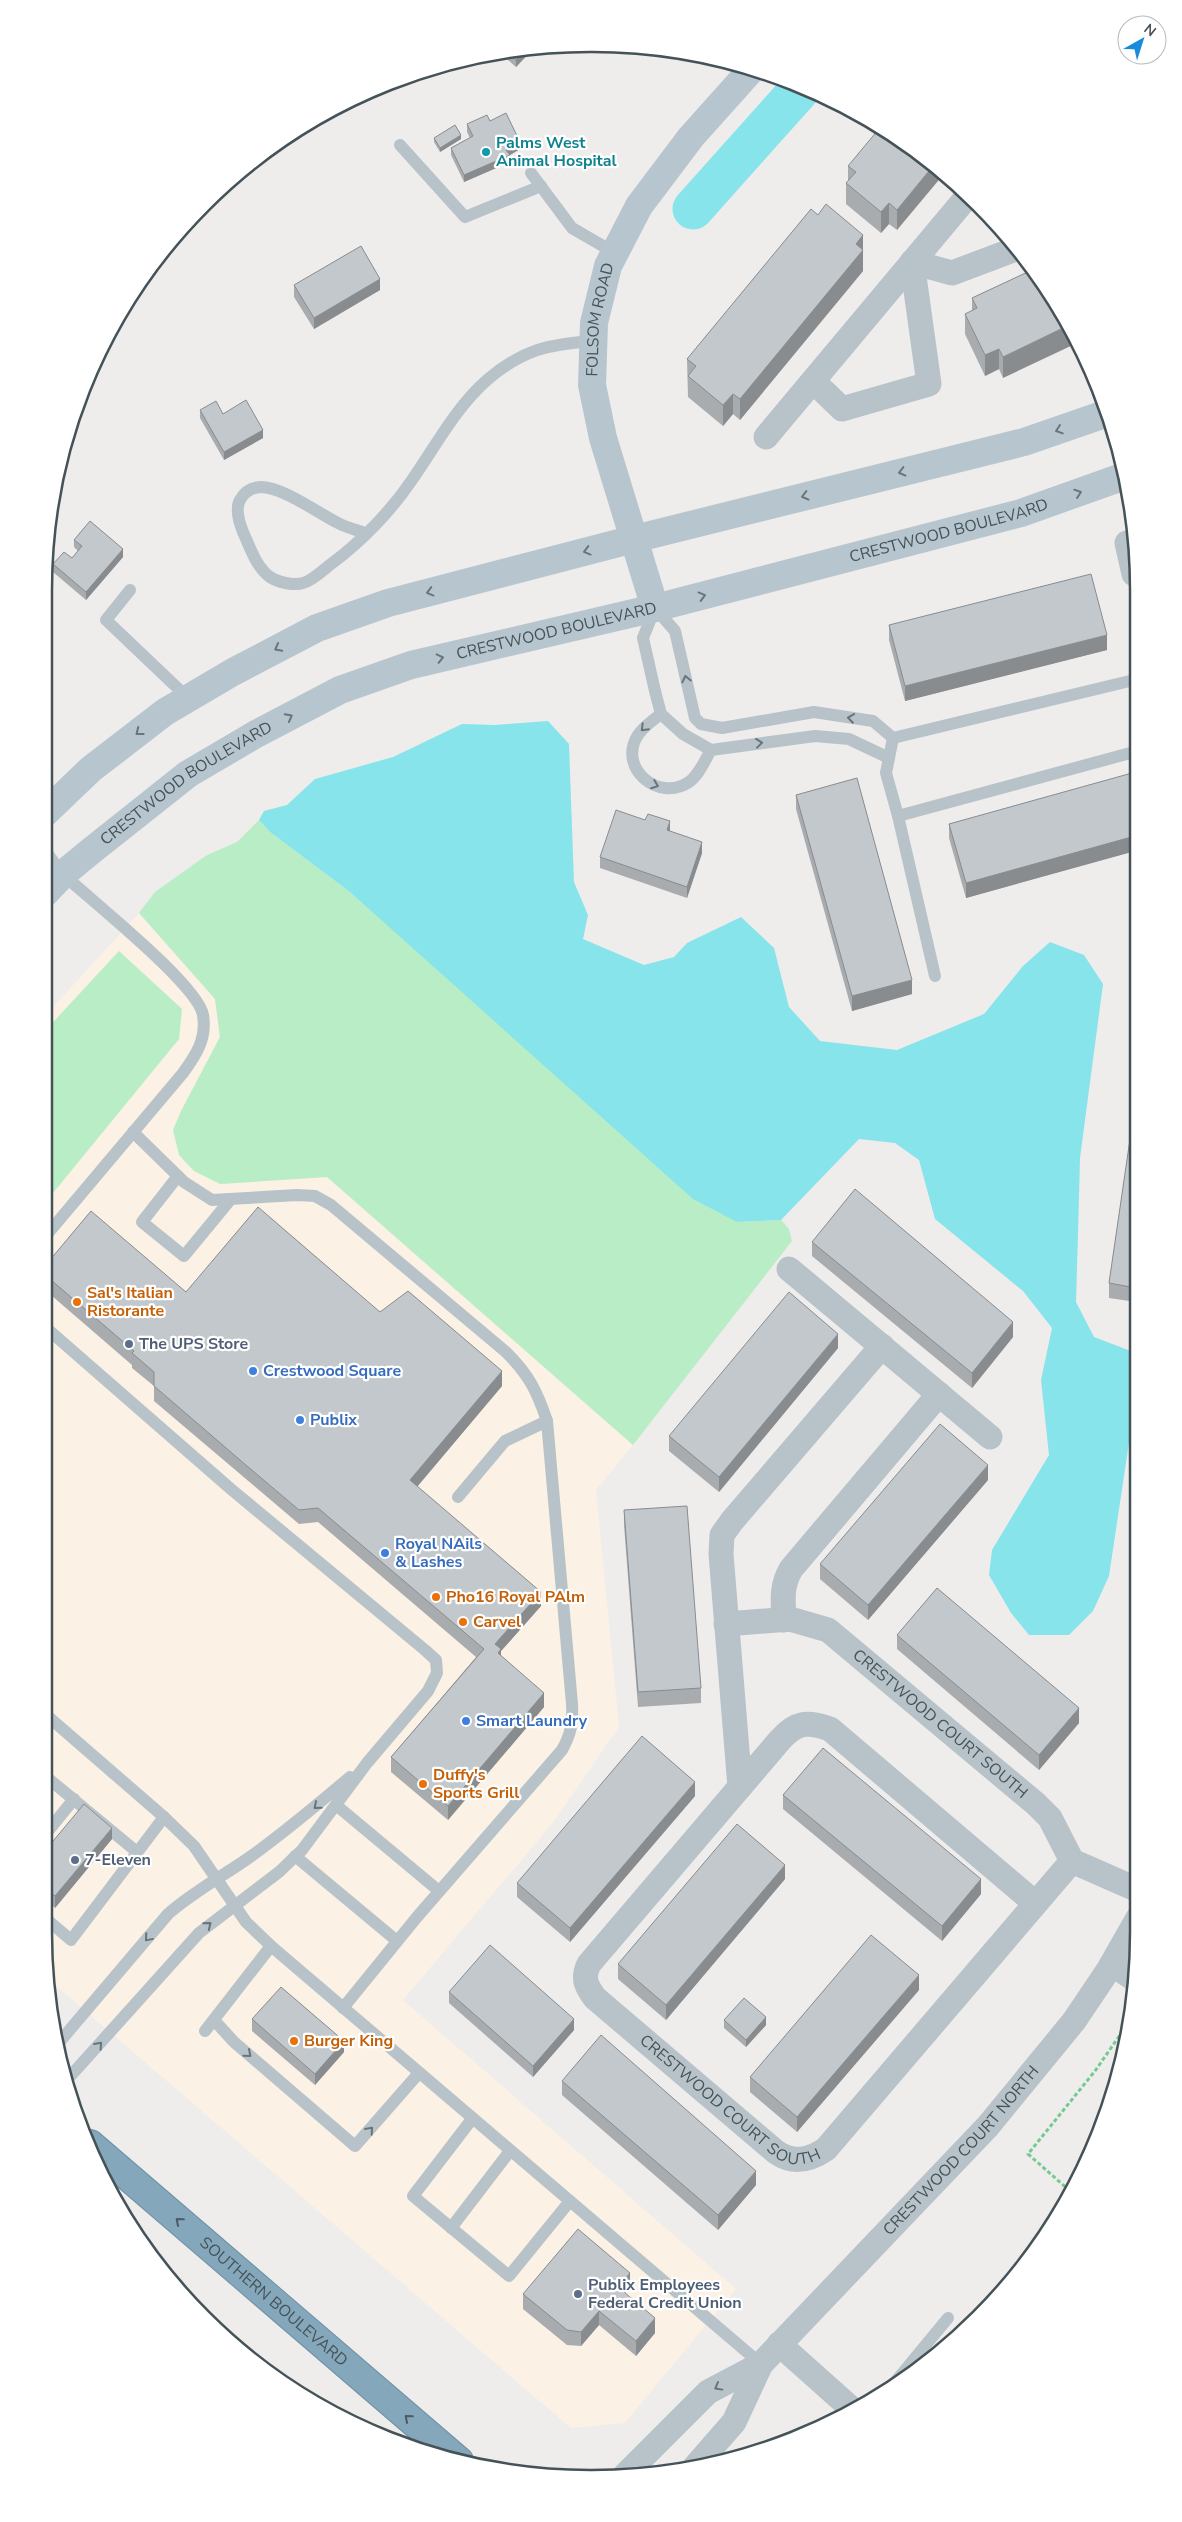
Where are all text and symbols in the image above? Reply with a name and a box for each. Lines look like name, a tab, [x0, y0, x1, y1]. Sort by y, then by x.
north arrow	[1117, 15, 1167, 65]
text: N	[1140, 20, 1160, 41]
place label: Palms West Animal Hospital	[496, 132, 617, 172]
marker: Palms West Animal Hospital	[480, 146, 492, 158]
street label: FOLSOM ROAD	[581, 260, 619, 377]
one-way arrow	[1055, 424, 1064, 434]
one-way arrow	[898, 466, 907, 477]
one-way arrow	[1073, 489, 1082, 499]
one-way arrow	[800, 490, 809, 501]
street label: CRESTWOOD BOULEVARD	[847, 493, 1051, 568]
one-way arrow	[583, 545, 592, 556]
one-way arrow	[426, 586, 435, 597]
one-way arrow	[698, 591, 707, 602]
street label: CRESTWOOD BOULEVARD	[454, 597, 659, 665]
one-way arrow	[274, 642, 283, 652]
one-way arrow	[436, 653, 445, 664]
one-way arrow	[681, 675, 692, 684]
one-way arrow	[284, 713, 293, 723]
one-way arrow	[847, 713, 856, 723]
street label: CRESTWOOD BOULEVARD	[96, 716, 276, 851]
one-way arrow	[641, 722, 650, 731]
one-way arrow	[136, 726, 145, 734]
one-way arrow	[755, 739, 763, 749]
one-way arrow	[650, 779, 659, 789]
place label: Sal's Italian Ristorante	[87, 1282, 173, 1322]
marker: Sal's Italian Ristorante	[71, 1296, 83, 1308]
place label: The UPS Store	[139, 1333, 248, 1355]
marker: The UPS Store	[123, 1338, 135, 1350]
place label: Crestwood Square	[263, 1360, 401, 1382]
marker: Crestwood Square	[247, 1365, 259, 1377]
place label: Publix	[310, 1409, 357, 1431]
marker: Publix	[294, 1414, 306, 1426]
place label: Royal NAils & Lashes	[395, 1533, 482, 1573]
marker: Royal NAils & Lashes	[379, 1547, 391, 1559]
place label: Pho16 Royal PAlm	[446, 1586, 585, 1608]
marker: Pho16 Royal PAlm	[430, 1591, 442, 1603]
place label: Carvel	[473, 1611, 521, 1633]
marker: Carvel	[457, 1616, 469, 1628]
street label: CRESTWOOD COURT SOUTH	[848, 1644, 1032, 1804]
place label: Smart Laundry	[476, 1710, 588, 1732]
marker: Smart Laundry	[460, 1715, 472, 1727]
place label: Duffy's Sports Grill	[433, 1764, 519, 1804]
marker: Duffy's Sports Grill	[417, 1778, 429, 1790]
one-way arrow	[313, 1800, 322, 1809]
place label: 7-Eleven	[85, 1849, 151, 1871]
marker: 7-Eleven	[69, 1854, 81, 1866]
one-way arrow	[202, 1923, 211, 1931]
one-way arrow	[145, 1933, 154, 1942]
place label: Burger King	[304, 2030, 393, 2052]
street label: CRESTWOOD COURT SOUTH	[635, 2030, 824, 2171]
marker: Burger King	[288, 2035, 300, 2047]
one-way arrow	[93, 2042, 102, 2051]
one-way arrow	[243, 2049, 252, 2058]
street label: CRESTWOOD COURT NORTH	[878, 2061, 1044, 2240]
one-way arrow	[364, 2126, 373, 2135]
one-way arrow	[175, 2217, 184, 2226]
street label: SOUTHERN BOULEVARD	[195, 2232, 352, 2372]
place label: Publix Employees Federal Credit Union	[588, 2274, 742, 2314]
marker: Publix Employees Federal Credit Union	[572, 2288, 584, 2300]
one-way arrow	[714, 2381, 723, 2391]
one-way arrow	[405, 2414, 414, 2423]

